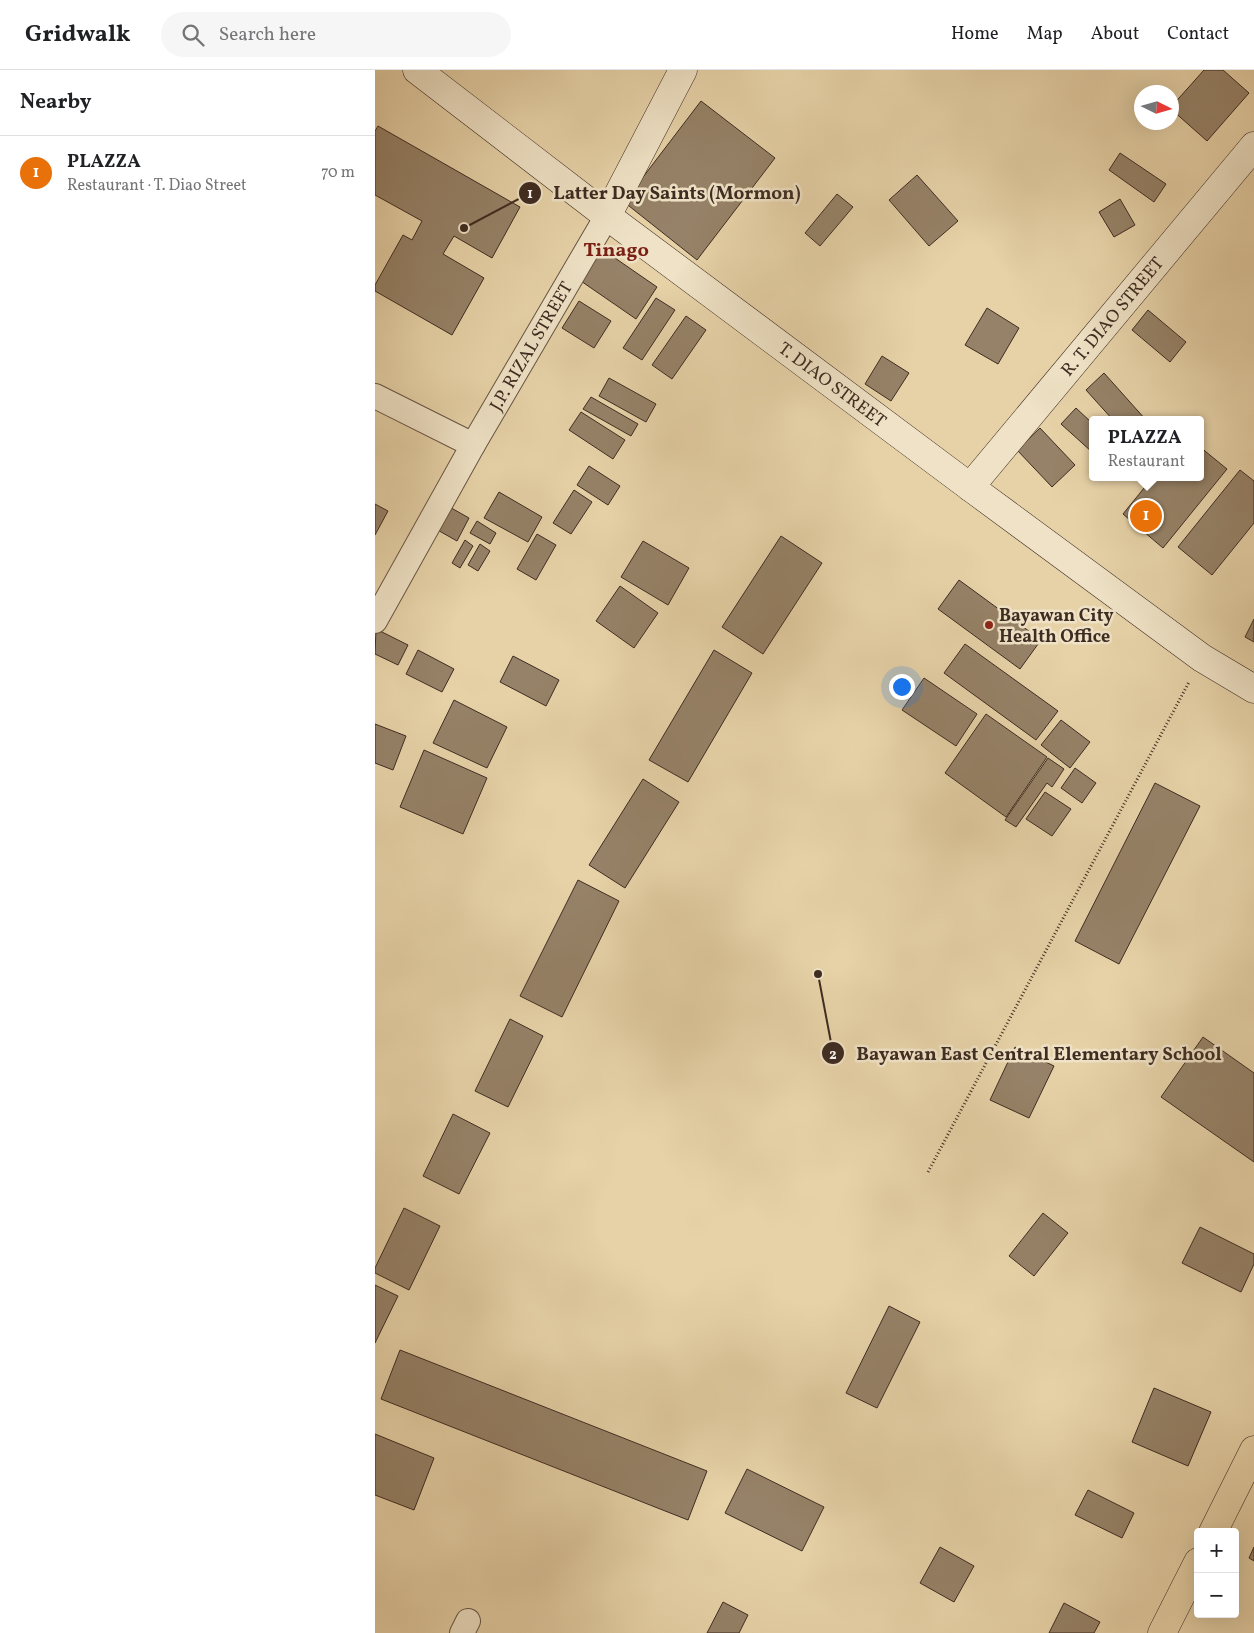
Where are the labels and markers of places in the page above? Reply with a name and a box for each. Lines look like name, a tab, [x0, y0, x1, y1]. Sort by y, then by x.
callout: Latter Day Saints (Mormon)	[518, 176, 811, 210]
pin: 1	[1130, 497, 1162, 535]
place label: Bayawan City Health Office	[999, 604, 1114, 650]
marker: Bayawan City Health Office	[983, 619, 995, 631]
callout: Bayawan East Central Elementary School	[821, 1036, 1232, 1070]

